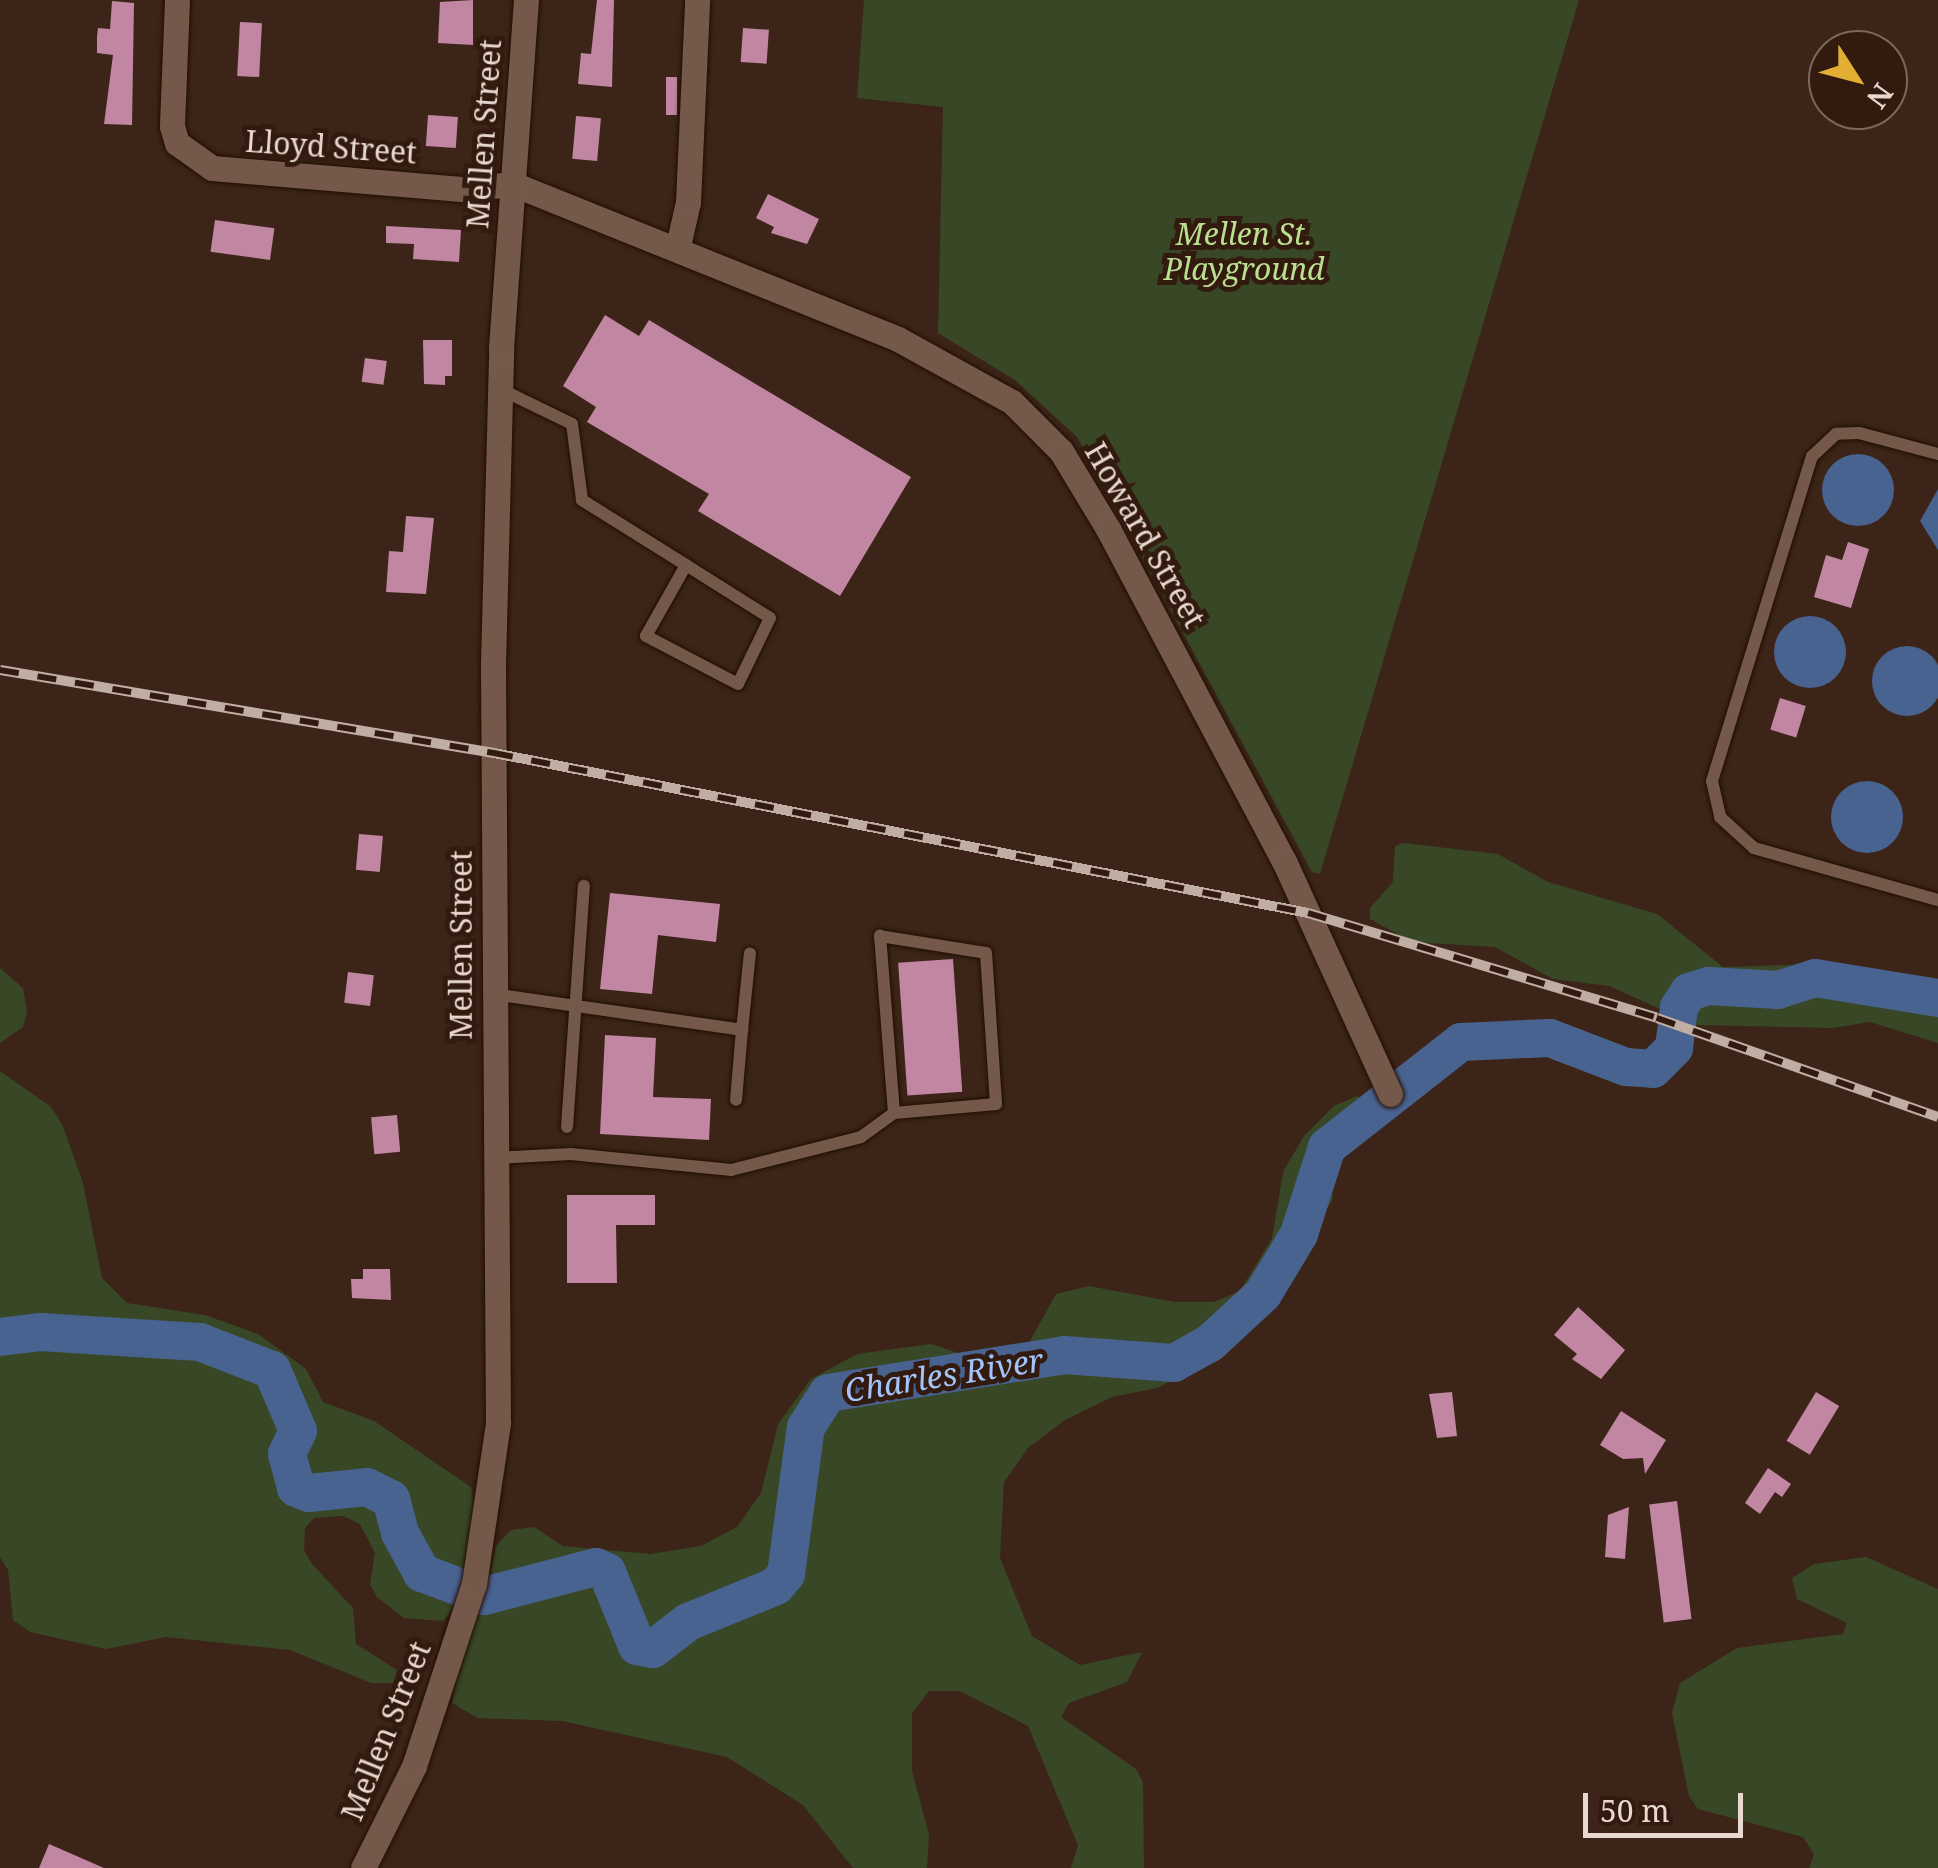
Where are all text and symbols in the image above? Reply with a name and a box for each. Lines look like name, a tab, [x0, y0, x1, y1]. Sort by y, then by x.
north arrow	[1808, 30, 1908, 130]
street label: Mellen Street	[459, 38, 509, 230]
text: N	[1859, 76, 1903, 117]
street label: Lloyd Street	[244, 123, 418, 171]
park label: Mellen St. Playground	[1164, 216, 1324, 286]
street label: Howard Street	[1077, 436, 1213, 634]
street label: Mellen Street	[443, 850, 479, 1040]
water label: Charles River	[842, 1340, 1046, 1410]
street label: Mellen Street	[334, 1636, 438, 1826]
scale bar	[1588, 1773, 1748, 1835]
text: 50 m	[1600, 1790, 1670, 1831]

